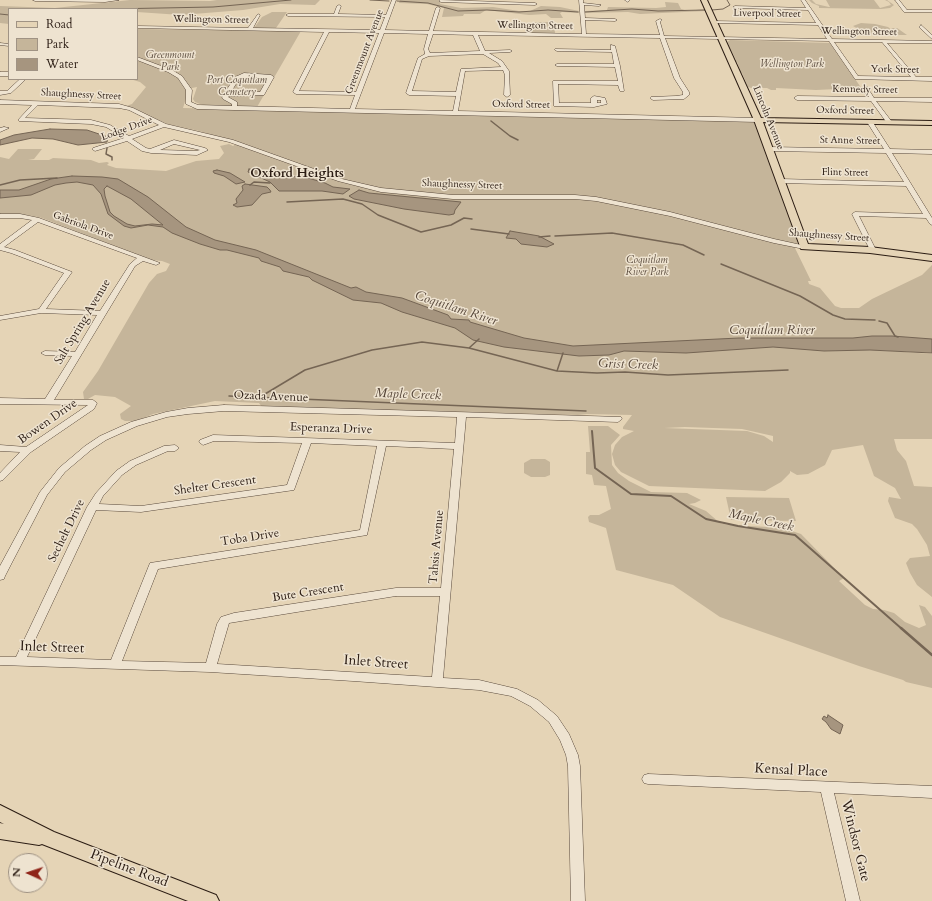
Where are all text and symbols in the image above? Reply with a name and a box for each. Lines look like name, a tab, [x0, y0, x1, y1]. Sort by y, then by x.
street label: Liverpool Street	[733, 7, 801, 21]
legend	[8, 8, 138, 80]
street label: Greenmount Avenue	[343, 8, 387, 96]
street label: Wellington Street	[173, 13, 249, 27]
text: Road	[46, 16, 72, 32]
street label: Wellington Street	[497, 19, 573, 33]
street label: Wellington Street	[821, 25, 897, 39]
text: Park	[46, 36, 69, 52]
park label: Greenmount Park	[146, 50, 194, 74]
text: Water	[46, 56, 78, 72]
park label: Wellington Park	[760, 59, 824, 71]
street label: York Street	[871, 64, 919, 76]
park label: Port Coquitlam Cemetery	[207, 75, 267, 98]
street label: Kennedy Street	[832, 83, 898, 97]
street label: Lincoln Avenue	[750, 84, 786, 152]
street label: Shaughnessy Street	[41, 87, 121, 103]
street label: Oxford Street	[492, 98, 550, 112]
street label: Oxford Street	[816, 104, 874, 118]
street label: Lodge Drive	[100, 114, 154, 144]
street label: St Anne Street	[820, 134, 880, 148]
district label: Oxford Heights	[250, 166, 344, 182]
street label: Flint Street	[822, 167, 868, 179]
street label: Shaughnessy Street	[422, 178, 502, 192]
street label: Gabriola Drive	[51, 210, 115, 242]
street label: Shaughnessy Street	[789, 227, 869, 245]
park label: Coquitlam River Park	[625, 255, 669, 278]
street label: Salt Spring Avenue	[52, 277, 114, 367]
water label: Coquitlam River	[413, 288, 499, 330]
water label: Coquitlam River	[729, 323, 815, 339]
water label: Grist Creek	[598, 356, 658, 374]
water label: Maple Creek	[375, 386, 441, 404]
street label: Ozada Avenue	[233, 389, 309, 405]
street label: Bowen Drive	[16, 396, 80, 448]
street label: Esperanza Drive	[290, 420, 372, 438]
street label: Shelter Crescent	[173, 473, 257, 499]
street label: Sechelt Drive	[46, 497, 88, 565]
water label: Maple Creek	[727, 506, 795, 536]
street label: Tahsis Avenue	[427, 509, 447, 585]
street label: Toba Drive	[220, 526, 280, 550]
street label: Bute Crescent	[271, 580, 345, 606]
street label: Inlet Street	[19, 638, 85, 658]
street label: Inlet Street	[343, 652, 409, 674]
street label: Kensal Place	[754, 761, 828, 781]
street label: Windsor Gate	[837, 798, 873, 884]
street label: Pipeline Road	[88, 846, 170, 892]
north arrow	[8, 853, 48, 893]
text: N	[9, 867, 24, 878]

